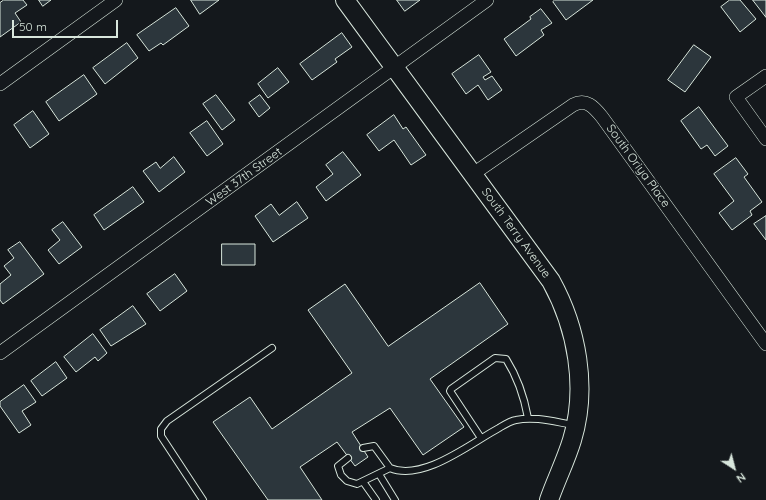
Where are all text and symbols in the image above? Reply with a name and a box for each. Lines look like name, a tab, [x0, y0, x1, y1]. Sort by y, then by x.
scale bar	[14, 12, 120, 38]
text: 50 m	[19, 19, 47, 34]
street label: South Oriya Place	[603, 122, 673, 210]
street label: West 37th Street	[203, 145, 285, 209]
street label: South Terry Avenue	[478, 185, 554, 281]
north arrow	[714, 448, 754, 488]
text: N	[734, 470, 748, 486]

